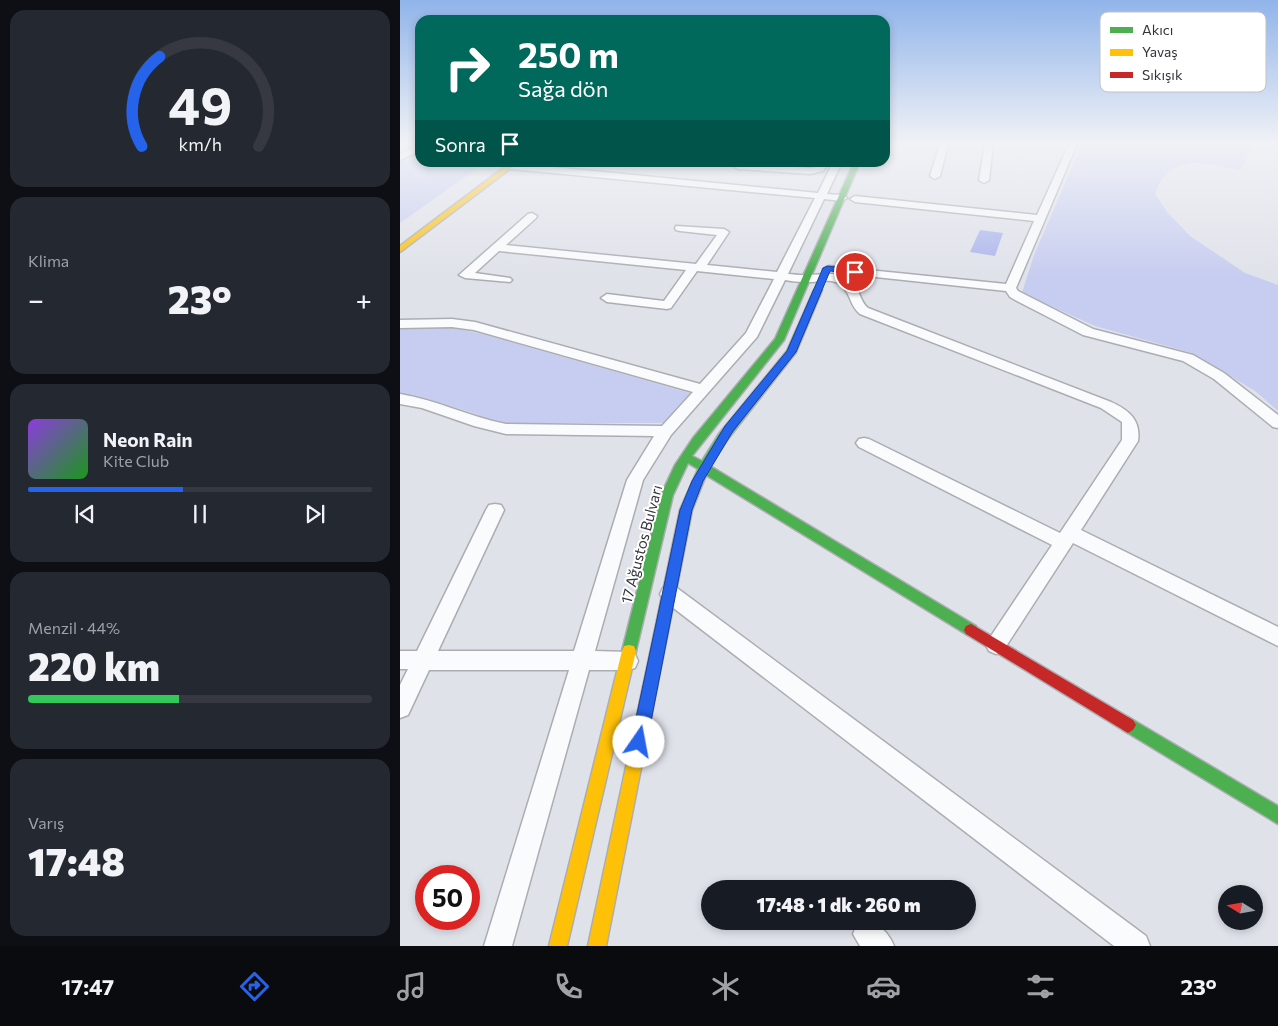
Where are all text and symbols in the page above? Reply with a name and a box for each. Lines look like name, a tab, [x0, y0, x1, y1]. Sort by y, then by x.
legend	[1100, 12, 1266, 92]
text: Akıcı	[1142, 21, 1173, 38]
text: 250 m	[518, 32, 619, 75]
icon: right	[435, 35, 500, 100]
text: Yavaş	[1142, 43, 1178, 60]
text: Sıkışık	[1142, 66, 1183, 83]
text: 49	[168, 72, 232, 136]
text: Sağa dön	[518, 75, 608, 102]
icon: arrive	[496, 130, 524, 158]
text: km/h	[178, 133, 222, 155]
text: Sonra	[435, 133, 486, 156]
text: Klima	[28, 251, 69, 270]
pin	[834, 251, 876, 293]
icon: arrive	[841, 258, 869, 286]
text: 23°	[168, 275, 232, 322]
text: −	[28, 282, 44, 316]
text: +	[356, 282, 372, 316]
text: Neon Rain	[103, 428, 193, 451]
text: Kite Club	[103, 451, 169, 470]
street label: 17 Ağustos Bulvarı	[616, 483, 666, 605]
icon: previous	[71, 500, 99, 528]
icon: pause	[186, 500, 214, 528]
icon: next	[301, 500, 329, 528]
text: Menzil · 44%	[28, 618, 120, 637]
text: 220 km	[28, 642, 160, 689]
position arrow	[612, 715, 664, 767]
text: Varış	[28, 813, 64, 832]
text: 17:48	[28, 837, 125, 884]
speed limit sign: 50	[415, 865, 480, 930]
north arrow	[1218, 885, 1262, 930]
map controls	[1218, 885, 1263, 930]
text: 17:48 · 1 dk · 260 m	[756, 893, 921, 916]
icon: directions	[237, 969, 272, 1004]
icon: music	[394, 969, 429, 1004]
icon: phone	[551, 969, 586, 1004]
icon: climate	[708, 969, 743, 1004]
icon: car	[866, 969, 901, 1004]
icon: filters	[1023, 969, 1058, 1004]
text: 17:47	[61, 973, 114, 1000]
text: 23°	[1180, 973, 1217, 1000]

